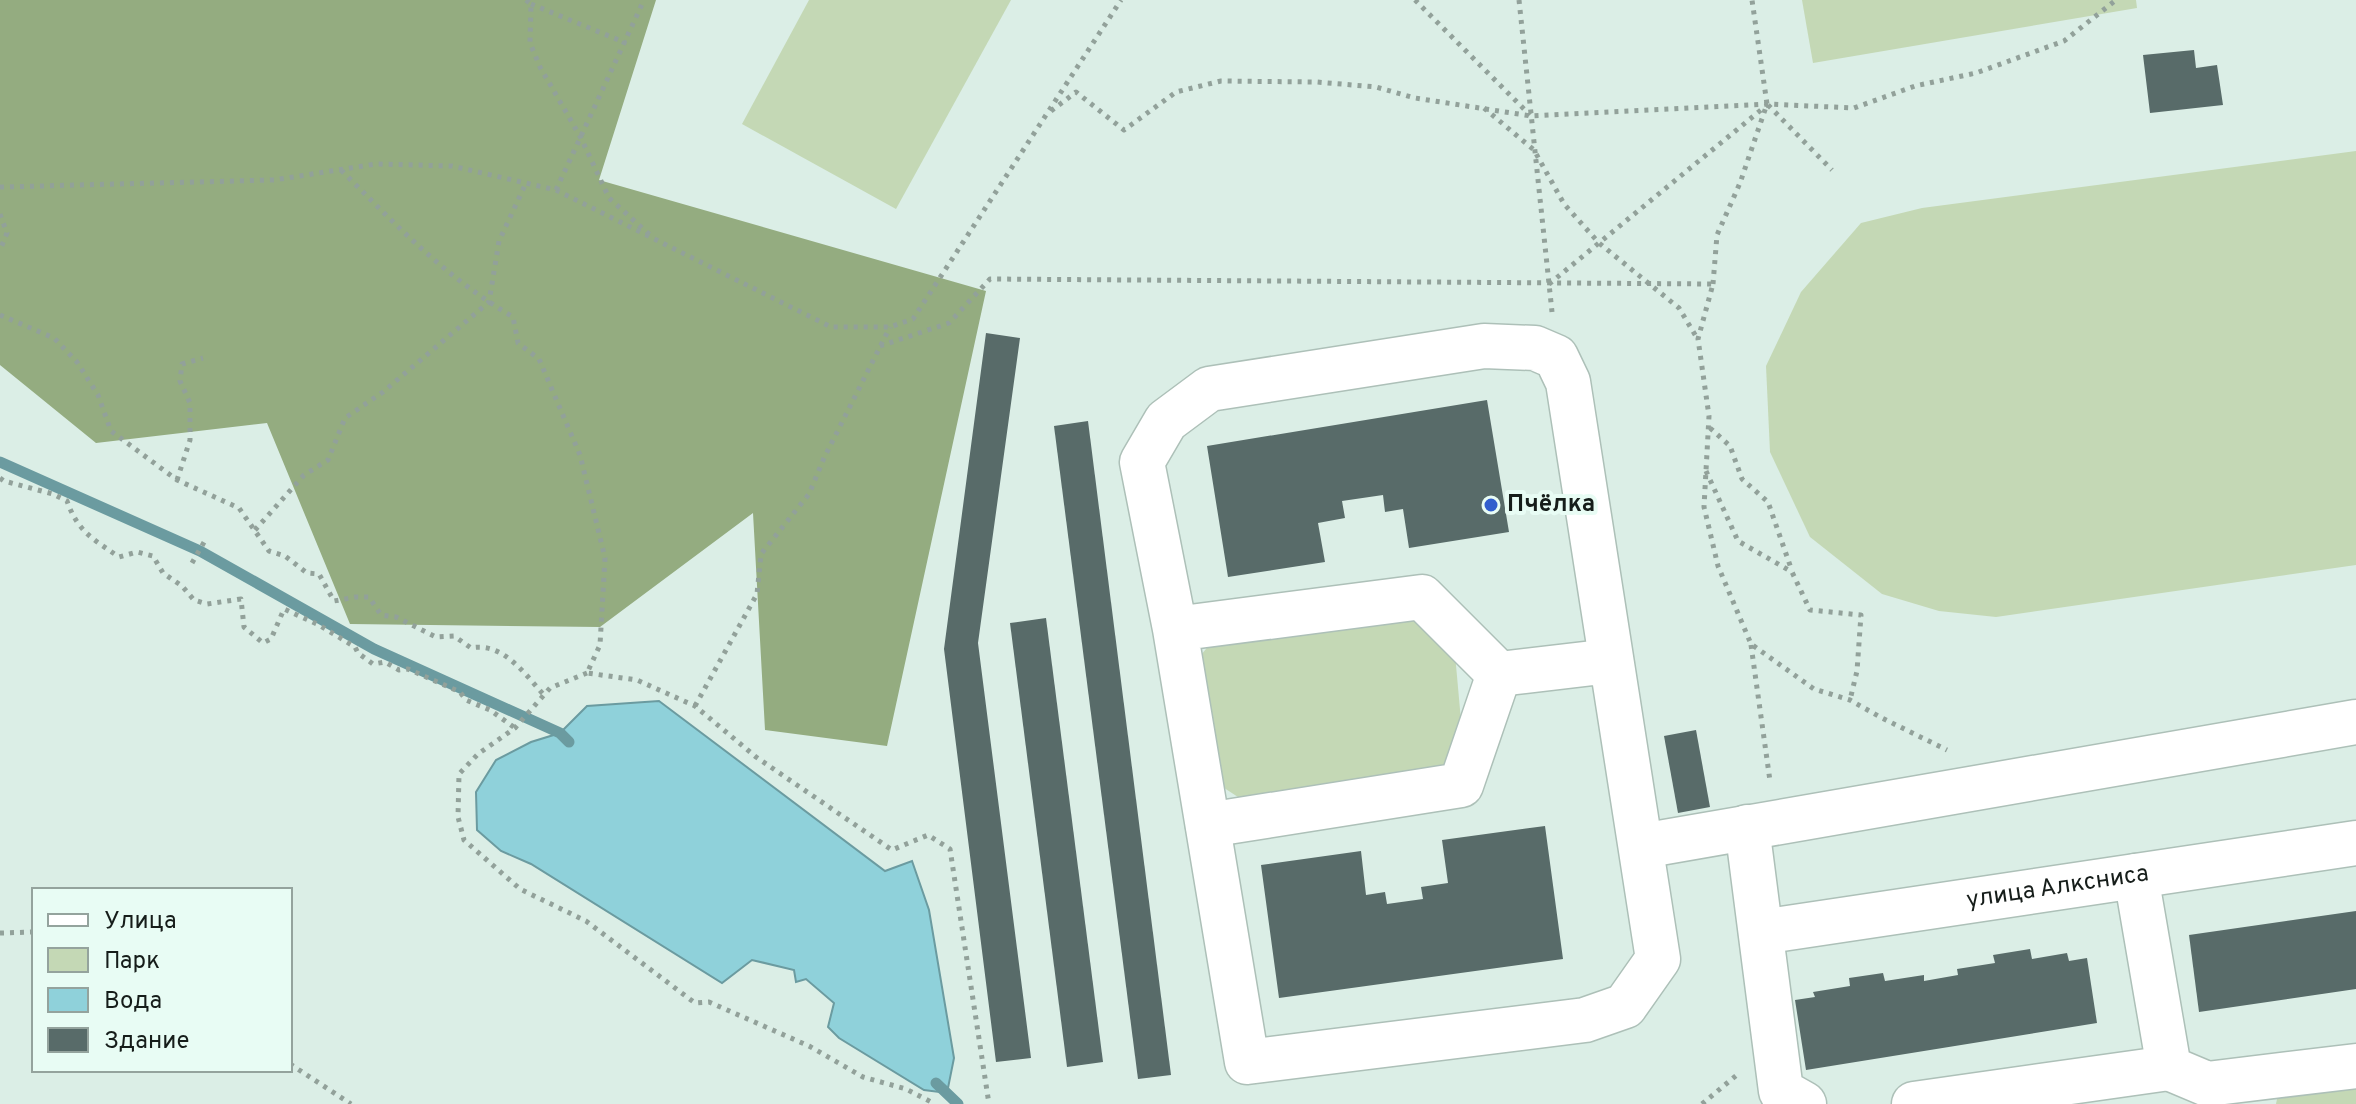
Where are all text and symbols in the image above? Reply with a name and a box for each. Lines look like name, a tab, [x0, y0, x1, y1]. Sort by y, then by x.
place label: Пчёлка	[1507, 490, 1595, 520]
marker: Пчёлка	[1482, 496, 1500, 514]
street label: улица Алксниса	[1965, 859, 2151, 916]
legend	[32, 888, 292, 1072]
text: Улица	[104, 907, 177, 937]
text: Парк	[104, 947, 160, 977]
text: Вода	[104, 987, 162, 1017]
text: Здание	[104, 1027, 190, 1057]

